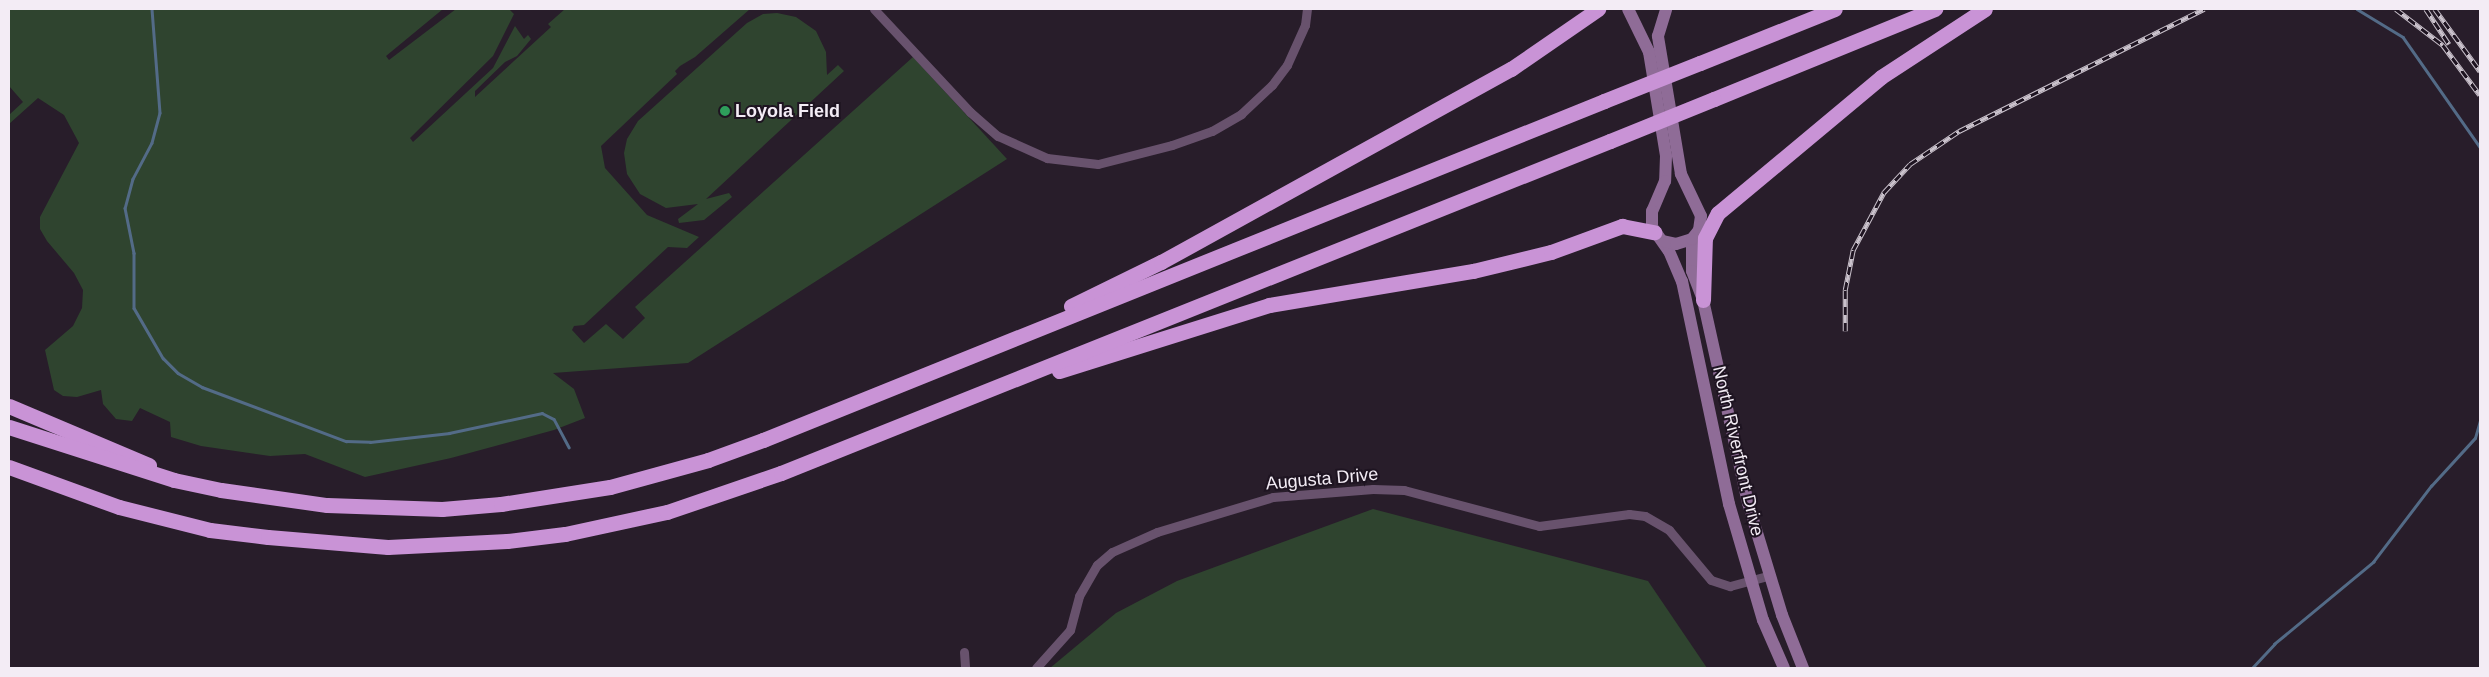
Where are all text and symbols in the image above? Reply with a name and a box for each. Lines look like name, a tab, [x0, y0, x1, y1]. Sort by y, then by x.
place label: Loyola Field	[735, 100, 840, 122]
marker: Loyola Field	[719, 105, 731, 117]
street label: North Riverfront Drive	[1708, 364, 1768, 538]
street label: Augusta Drive	[1265, 463, 1379, 495]

